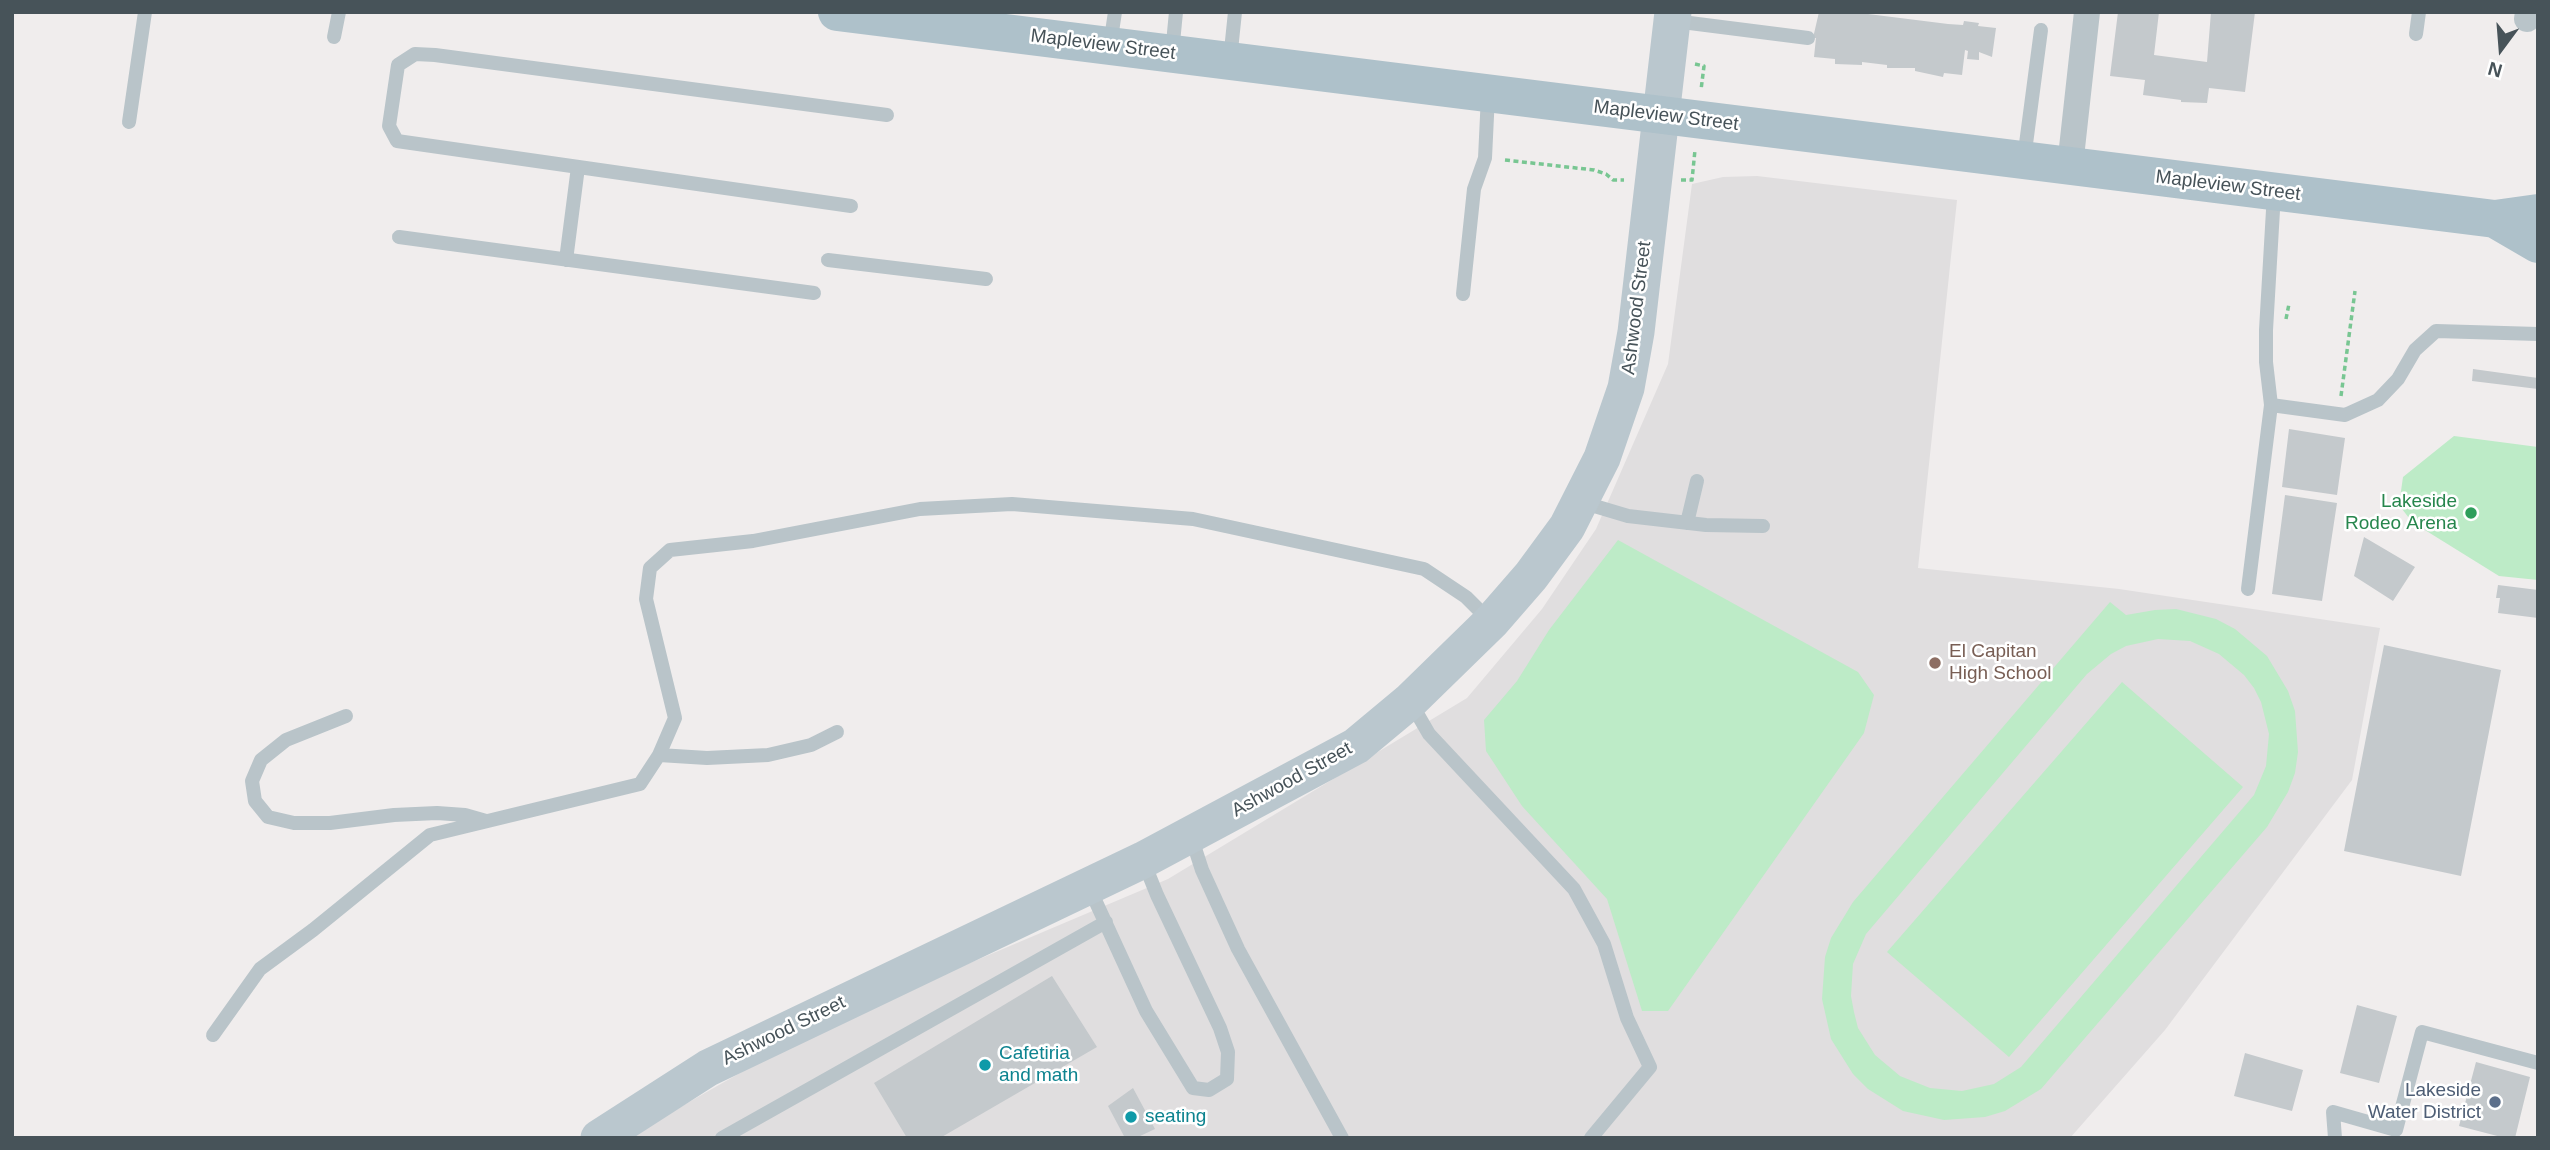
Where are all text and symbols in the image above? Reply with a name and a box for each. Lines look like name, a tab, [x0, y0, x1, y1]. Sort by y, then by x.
north arrow	[2466, 14, 2536, 84]
street label: Mapleview Street	[1029, 25, 1177, 65]
text: N	[2486, 58, 2505, 82]
street label: Mapleview Street	[1592, 96, 1740, 136]
street label: Mapleview Street	[2154, 166, 2302, 206]
street label: Ashwood Street	[1618, 240, 1656, 376]
place label: Lakeside Rodeo Arena	[2345, 491, 2457, 535]
marker: Lakeside Rodeo Arena	[2463, 505, 2479, 521]
place label: El Capitan High School	[1949, 641, 2051, 685]
marker: El Capitan High School	[1927, 655, 1943, 671]
street label: Ashwood Street	[1228, 738, 1356, 822]
street label: Ashwood Street	[719, 991, 849, 1071]
place label: Cafetiria and math	[999, 1043, 1078, 1087]
marker: Cafetiria and math	[977, 1057, 993, 1073]
place label: Lakeside Water District	[2368, 1080, 2481, 1124]
marker: Lakeside Water District	[2487, 1094, 2503, 1110]
place label: seating	[1145, 1106, 1206, 1128]
marker: seating	[1123, 1109, 1139, 1125]

